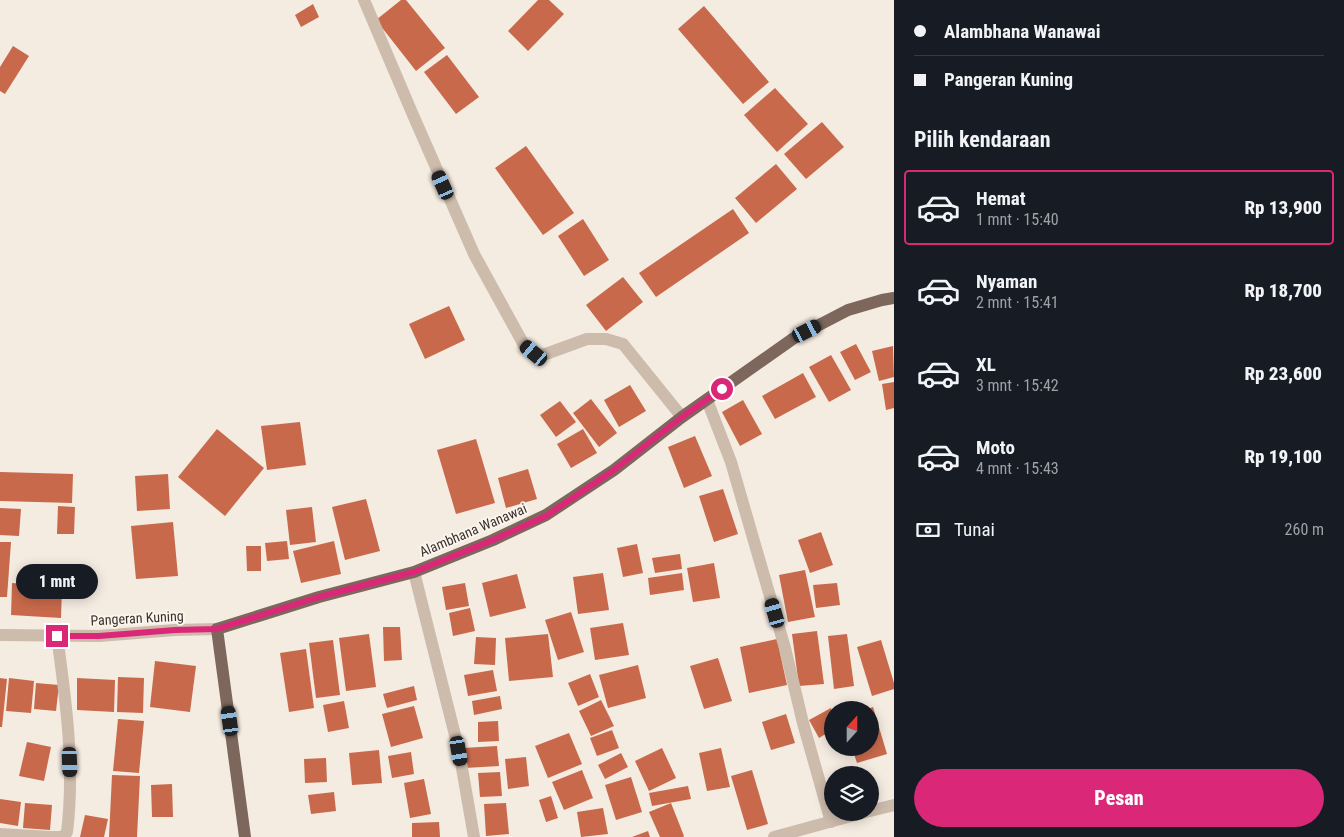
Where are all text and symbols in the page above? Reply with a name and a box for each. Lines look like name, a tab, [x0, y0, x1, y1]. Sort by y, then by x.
text: Alambhana Wanawai	[944, 20, 1101, 43]
text: Pangeran Kuning	[944, 68, 1073, 91]
text: Pilih kendaraan	[914, 127, 1050, 152]
car	[430, 168, 455, 202]
icon: car	[916, 185, 961, 230]
text: Hemat	[976, 187, 1026, 210]
text: Rp 13,900	[1244, 196, 1322, 219]
text: 1 mnt · 15:40	[976, 210, 1059, 229]
icon: car	[916, 268, 961, 313]
text: Nyaman	[976, 270, 1037, 293]
text: Rp 18,700	[1244, 279, 1322, 302]
text: 2 mnt · 15:41	[976, 293, 1059, 312]
car	[790, 318, 823, 344]
car	[517, 338, 550, 368]
icon: car	[916, 351, 961, 396]
text: XL	[976, 353, 996, 376]
text: Rp 23,600	[1244, 362, 1322, 385]
text: 3 mnt · 15:42	[976, 376, 1059, 395]
route start	[711, 378, 733, 400]
icon: car	[916, 434, 961, 479]
text: Moto	[976, 436, 1015, 459]
text: Rp 19,100	[1244, 445, 1322, 468]
text: 4 mnt · 15:43	[976, 459, 1059, 478]
street label: Alambhana Wanawai	[417, 500, 529, 560]
icon: cash	[914, 516, 942, 544]
text: Tunai	[954, 518, 995, 541]
text: 260 m	[1285, 520, 1324, 539]
callout: 1 mnt	[16, 564, 98, 598]
text: 1 mnt	[39, 572, 75, 591]
car	[763, 597, 786, 629]
street label: Pangeran Kuning	[90, 608, 184, 628]
route end	[46, 625, 68, 647]
north arrow	[824, 701, 879, 756]
map controls	[824, 701, 879, 821]
car	[220, 705, 239, 737]
car	[449, 735, 468, 767]
car	[61, 747, 78, 777]
button: layers	[824, 766, 879, 821]
button: Pesan	[914, 769, 1324, 827]

